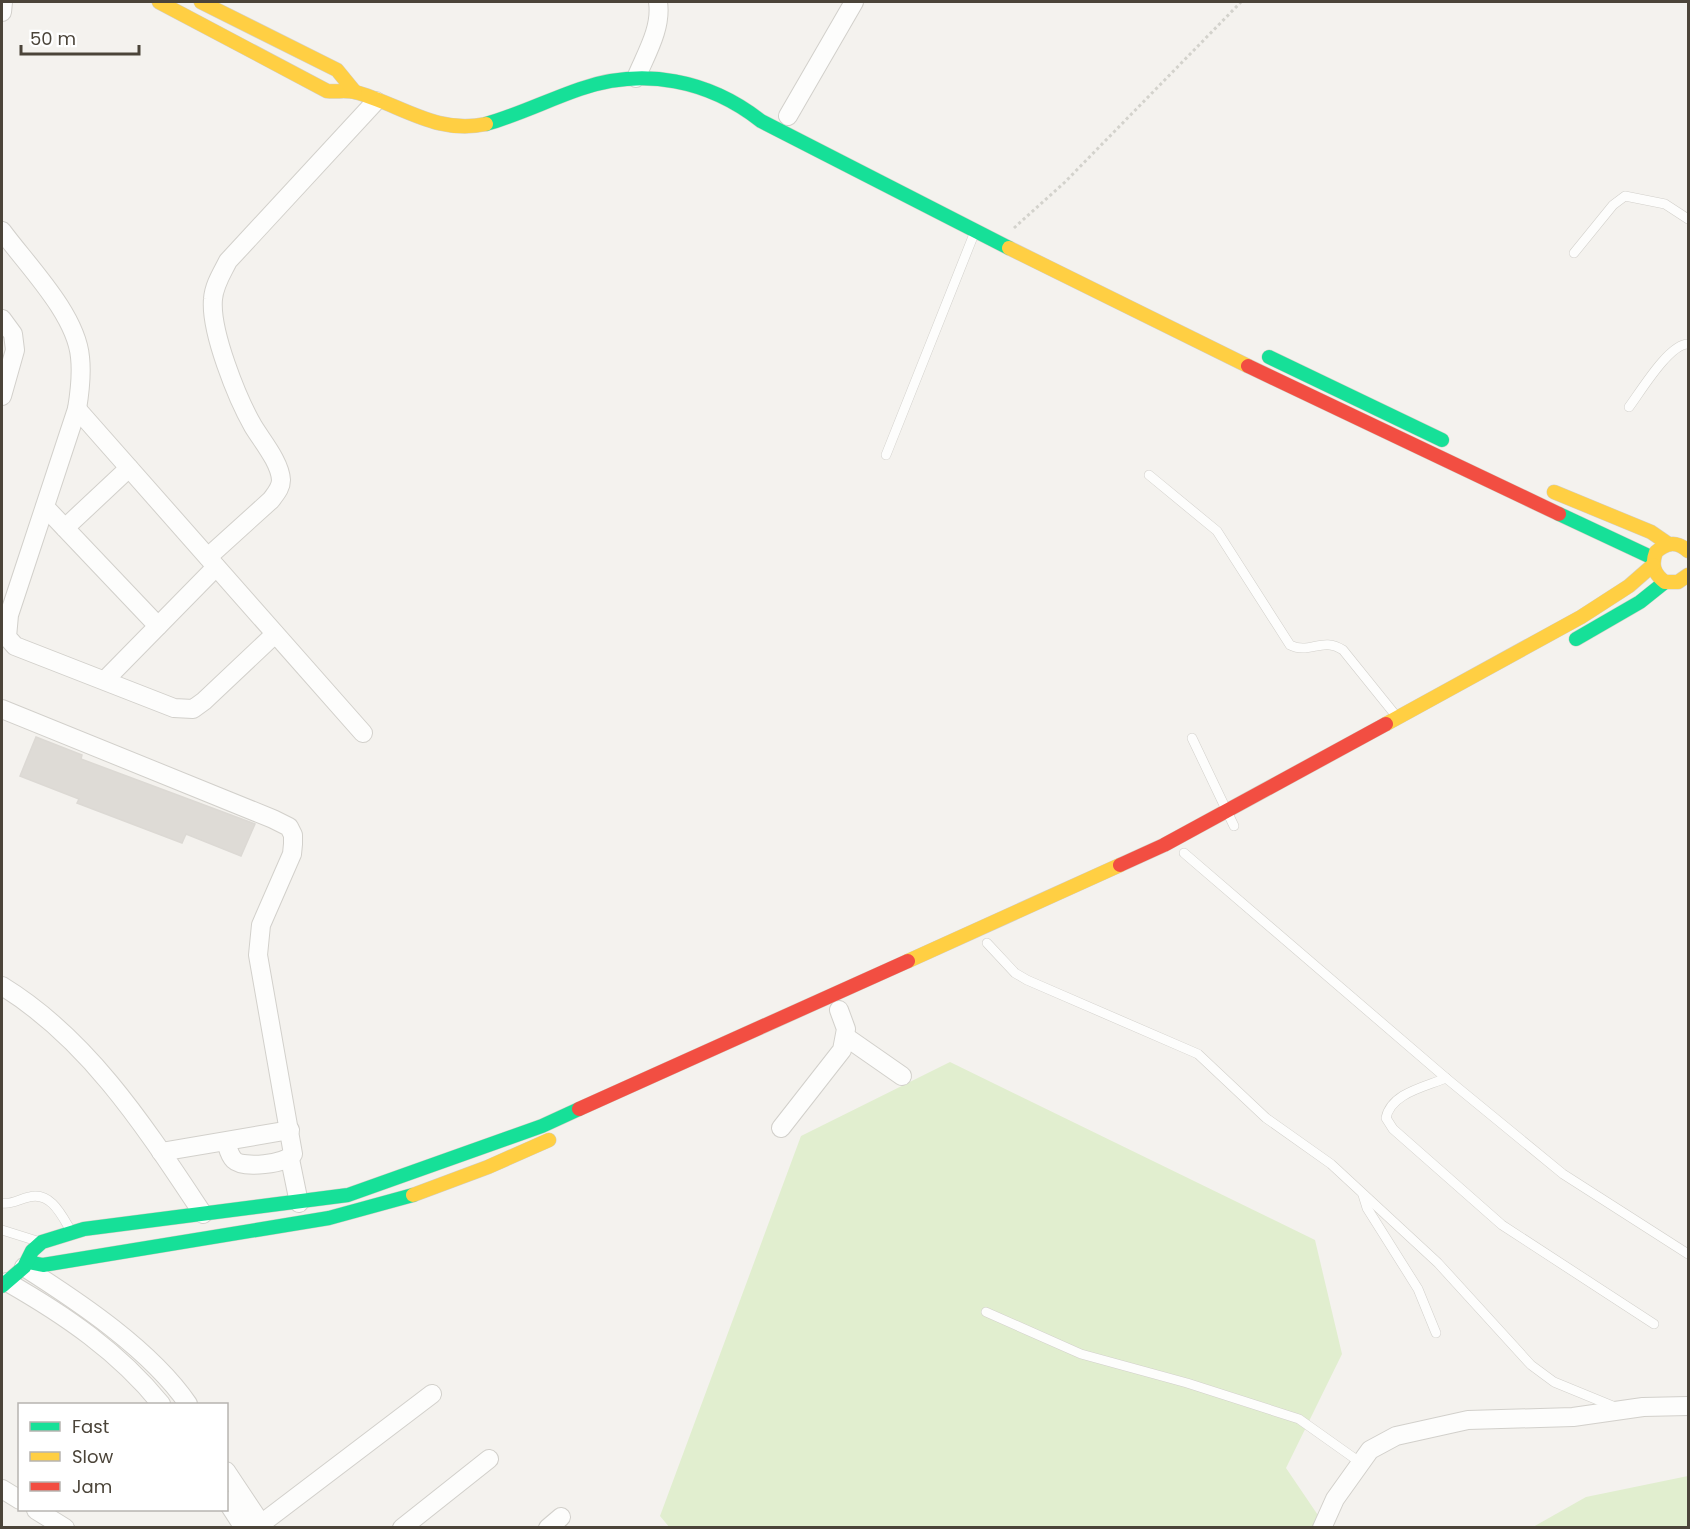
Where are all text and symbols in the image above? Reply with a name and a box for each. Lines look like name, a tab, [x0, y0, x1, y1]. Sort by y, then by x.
scale bar	[21, 18, 140, 56]
text: 50 m	[30, 26, 76, 51]
legend	[18, 1403, 228, 1511]
text: Fast	[72, 1414, 109, 1439]
text: Slow	[72, 1444, 114, 1469]
text: Jam	[72, 1474, 112, 1499]

